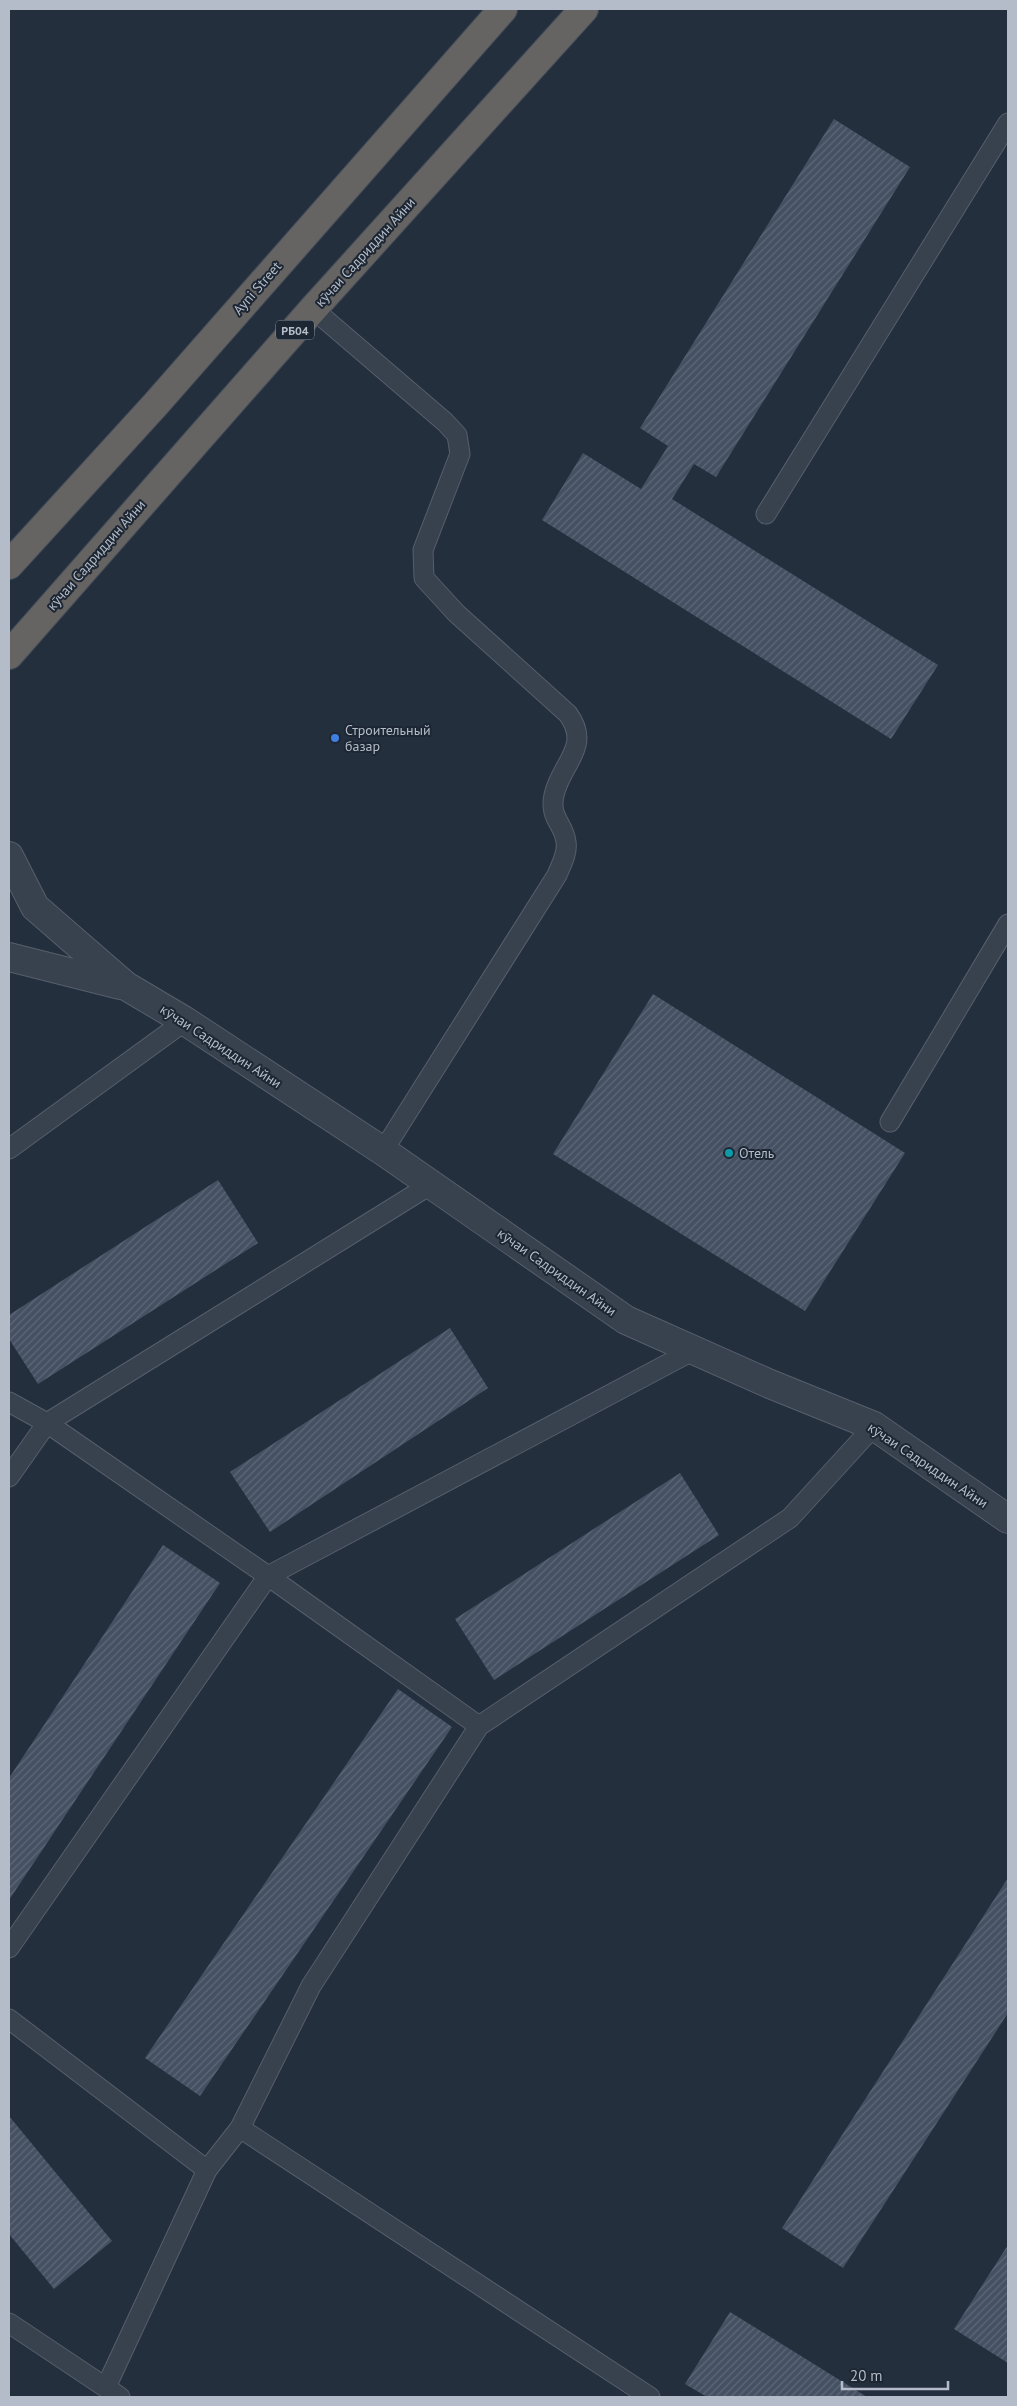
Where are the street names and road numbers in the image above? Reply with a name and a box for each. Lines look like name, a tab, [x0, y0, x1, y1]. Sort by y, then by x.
street label: кӯчаи Садриддин Айни	[311, 193, 419, 311]
street label: Ayni Street	[229, 257, 285, 318]
road number: РБ04	[276, 320, 314, 340]
street label: кӯчаи Садриддин Айни	[43, 496, 149, 614]
street label: кӯчаи Садриддин Айни	[157, 1000, 285, 1092]
street label: кӯчаи Садриддин Айни	[494, 1224, 620, 1320]
street label: кӯчаи Садриддин Айни	[864, 1418, 992, 1512]

